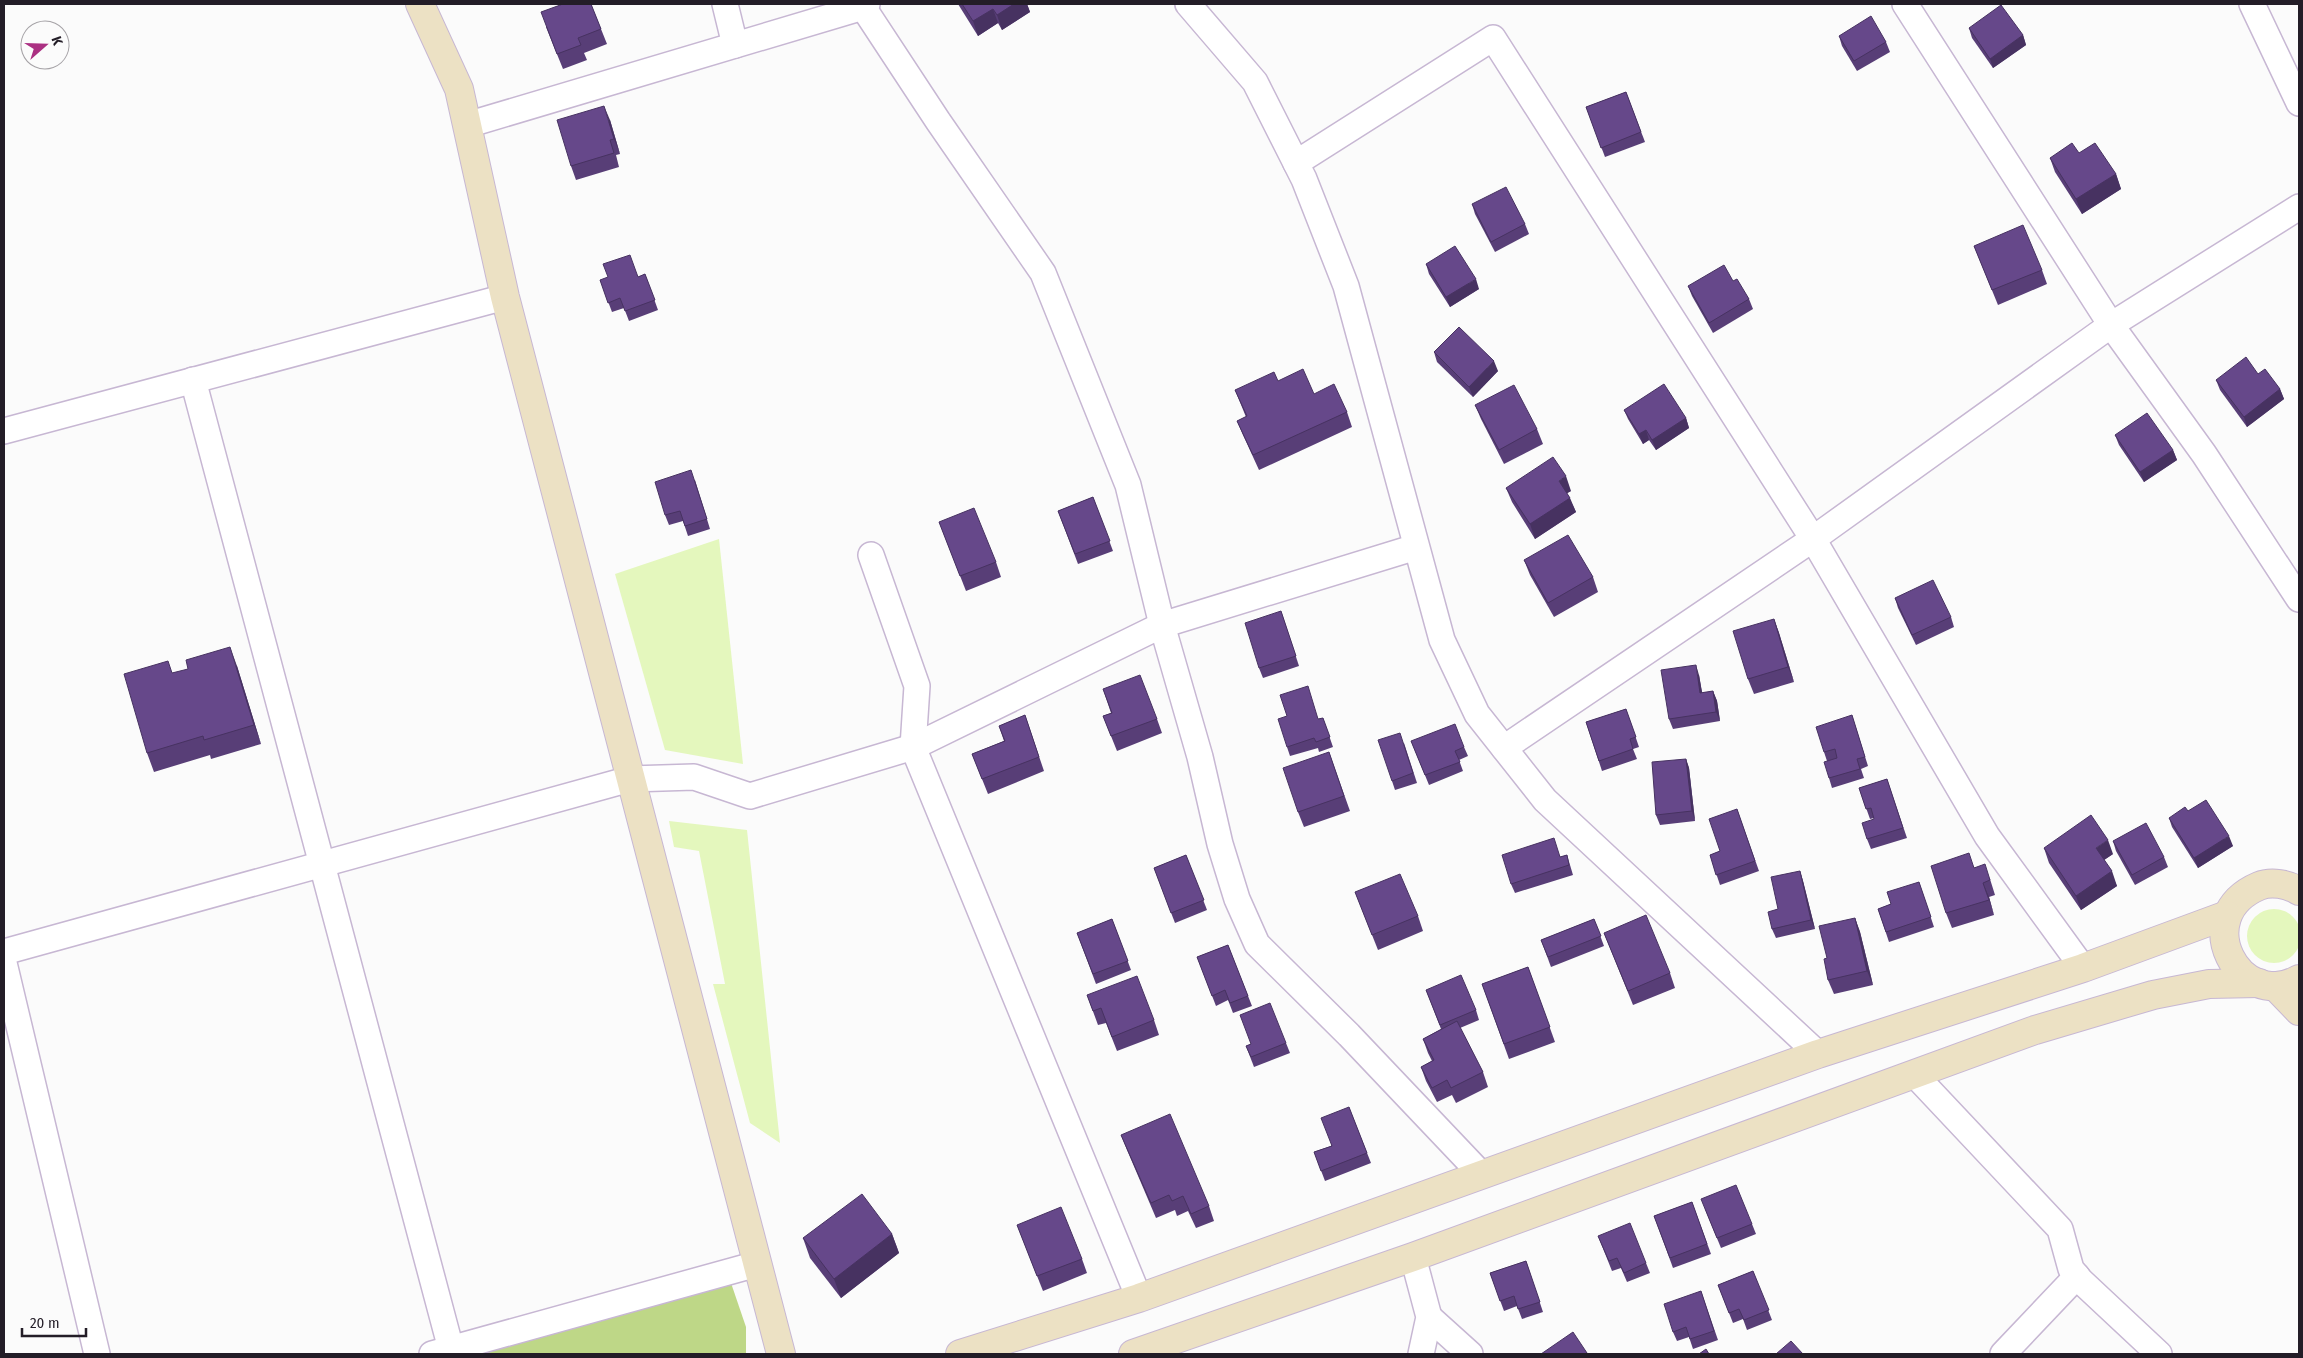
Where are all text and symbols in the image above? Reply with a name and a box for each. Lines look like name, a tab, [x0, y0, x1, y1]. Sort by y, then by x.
north arrow	[20, 20, 70, 70]
text: K	[47, 34, 66, 48]
scale bar	[22, 1306, 86, 1338]
text: 20 m	[30, 1314, 60, 1332]

